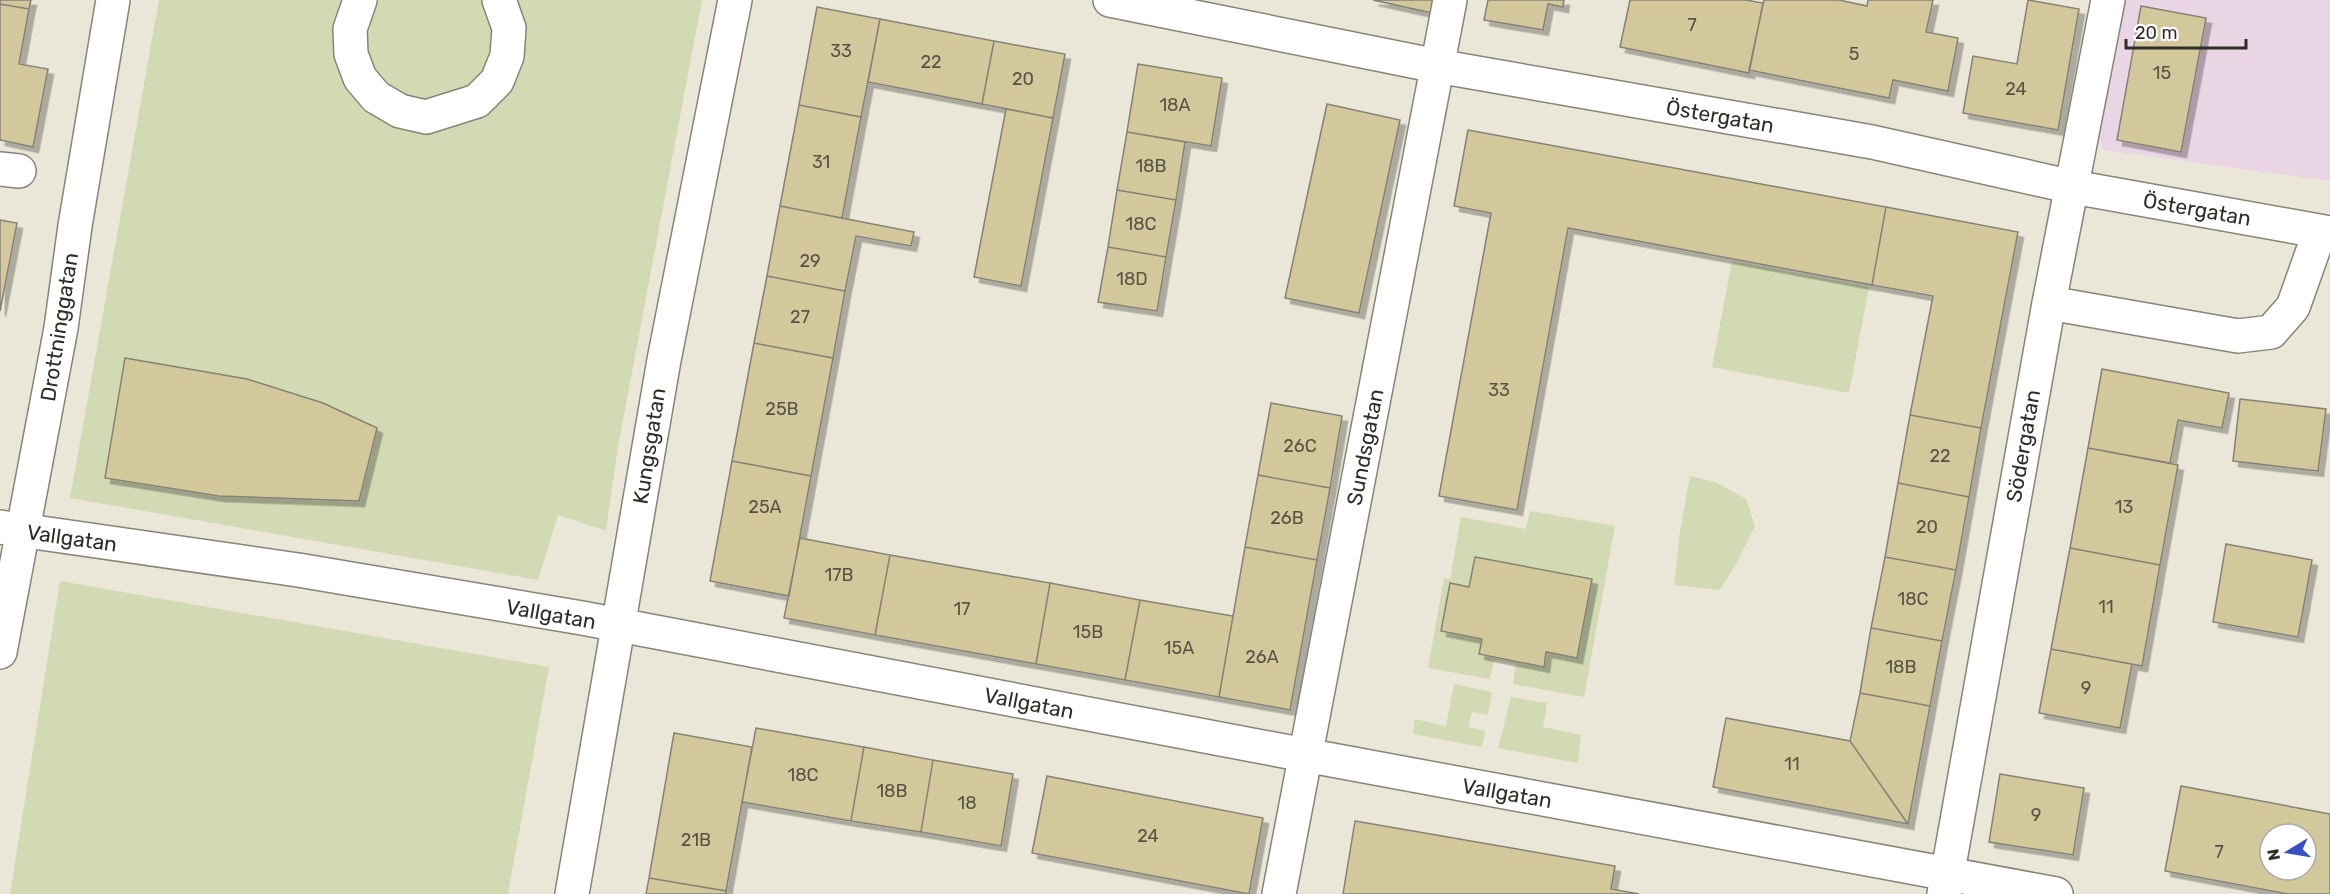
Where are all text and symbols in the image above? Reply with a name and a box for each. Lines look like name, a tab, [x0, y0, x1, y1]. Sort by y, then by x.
scale bar	[2126, 12, 2246, 50]
house number: 7	[1687, 14, 1697, 36]
text: 20 m	[2135, 22, 2177, 44]
house number: 33	[830, 40, 852, 62]
house number: 5	[1849, 43, 1859, 65]
house number: 22	[920, 51, 942, 73]
house number: 15	[2153, 62, 2171, 84]
house number: 20	[1012, 68, 1034, 90]
house number: 24	[2005, 78, 2027, 100]
house number: 18A	[1159, 94, 1191, 116]
street label: Östergatan	[1664, 94, 1776, 138]
house number: 31	[812, 151, 830, 173]
house number: 18B	[1135, 155, 1167, 177]
street label: Östergatan	[2141, 187, 2253, 231]
house number: 18C	[1125, 213, 1157, 235]
house number: 29	[799, 250, 821, 272]
street label: Drottninggatan	[35, 251, 83, 403]
house number: 18D	[1116, 268, 1148, 290]
house number: 27	[790, 306, 810, 328]
house number: 33	[1488, 379, 1510, 401]
street label: Kungsgatan	[627, 386, 671, 506]
street label: Sundsgatan	[1341, 387, 1389, 507]
street label: Södergatan	[2001, 388, 2045, 504]
house number: 25B	[765, 398, 799, 420]
house number: 26C	[1283, 435, 1317, 457]
house number: 22	[1929, 445, 1951, 467]
house number: 25A	[748, 496, 782, 518]
house number: 13	[2115, 496, 2133, 518]
house number: 26B	[1270, 507, 1304, 529]
house number: 20	[1916, 516, 1938, 538]
street label: Vallgatan	[25, 519, 119, 557]
house number: 17B	[825, 564, 853, 586]
house number: 18C	[1897, 588, 1929, 610]
street label: Vallgatan	[504, 594, 598, 634]
house number: 11	[2098, 596, 2114, 618]
house number: 17	[954, 598, 970, 620]
house number: 15B	[1073, 621, 1103, 643]
house number: 15A	[1164, 637, 1194, 659]
house number: 26A	[1245, 646, 1279, 668]
house number: 18B	[1885, 656, 1917, 678]
house number: 9	[2081, 677, 2091, 699]
street label: Vallgatan	[982, 682, 1076, 724]
house number: 11	[1784, 753, 1800, 775]
house number: 18C	[787, 764, 819, 786]
street label: Vallgatan	[1460, 773, 1554, 813]
house number: 18B	[876, 780, 908, 802]
house number: 18	[957, 792, 977, 814]
house number: 9	[2031, 804, 2041, 826]
north arrow	[2258, 822, 2318, 882]
house number: 24	[1137, 825, 1159, 847]
house number: 21B	[681, 829, 711, 851]
house number: 7	[2214, 841, 2224, 863]
text: N	[2263, 847, 2284, 862]

